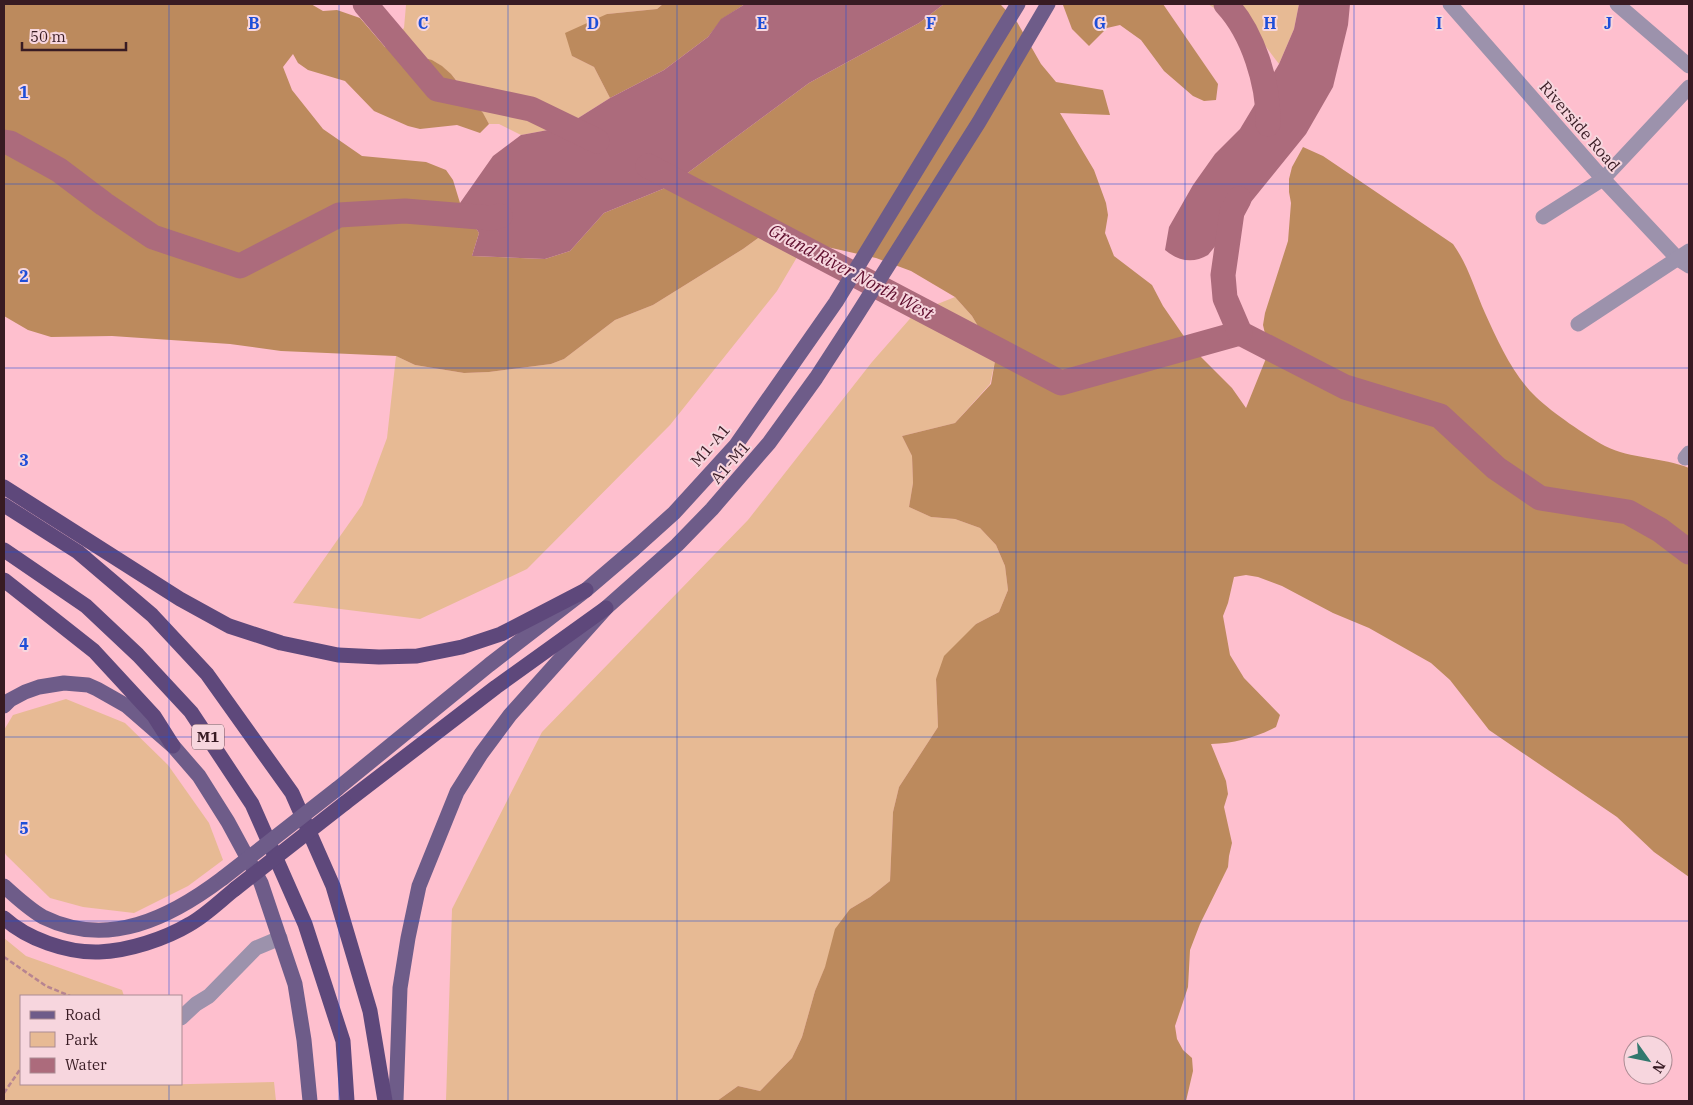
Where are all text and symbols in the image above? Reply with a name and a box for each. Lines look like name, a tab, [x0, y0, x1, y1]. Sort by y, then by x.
text: B	[248, 13, 260, 33]
text: C	[418, 13, 428, 33]
text: D	[587, 13, 599, 33]
text: E	[757, 13, 767, 33]
text: F	[926, 13, 936, 33]
text: G	[1094, 13, 1106, 33]
text: H	[1264, 13, 1277, 33]
text: I	[1436, 13, 1442, 33]
text: J	[1604, 13, 1612, 33]
scale bar	[22, 20, 126, 52]
text: 50 m	[30, 27, 66, 46]
street label: Riverside Road	[1535, 77, 1625, 175]
text: 1	[19, 82, 29, 102]
water label: Grand River North West	[765, 218, 938, 325]
text: 2	[19, 266, 29, 286]
street label: M1-A1	[686, 420, 734, 470]
street label: A1-M1	[706, 436, 754, 488]
text: 3	[19, 450, 29, 470]
text: 4	[19, 634, 29, 654]
road number: M1	[192, 724, 224, 750]
text: 5	[19, 818, 29, 838]
legend	[20, 995, 182, 1085]
text: Road	[65, 1005, 101, 1024]
text: Park	[65, 1030, 98, 1049]
north arrow	[1623, 1035, 1673, 1085]
text: Water	[65, 1055, 107, 1074]
text: N	[1648, 1058, 1669, 1077]

